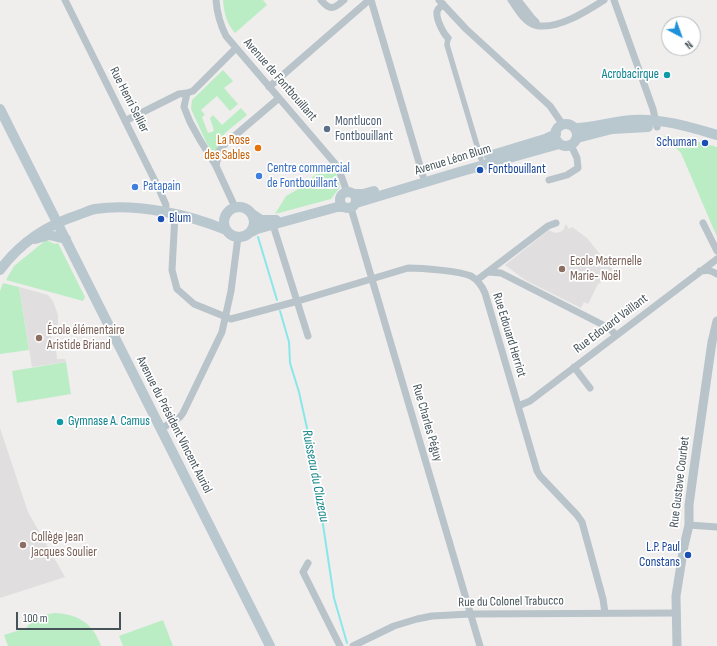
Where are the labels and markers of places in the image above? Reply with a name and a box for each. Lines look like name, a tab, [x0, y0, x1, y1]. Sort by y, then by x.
place label: Acrobacirque	[602, 67, 659, 83]
marker: Acrobacirque	[662, 70, 672, 80]
place label: Montlucon Fontbouillant	[335, 114, 393, 145]
marker: Montlucon Fontbouillant	[322, 124, 332, 134]
place label: La Rose des Sables	[204, 133, 250, 164]
place label: Schuman	[656, 135, 697, 151]
marker: Schuman	[700, 138, 710, 148]
marker: La Rose des Sables	[253, 143, 263, 153]
place label: Centre commercial de Fontbouillant	[267, 161, 350, 192]
place label: Fontbouillant	[488, 162, 546, 178]
marker: Fontbouillant	[475, 165, 485, 175]
marker: Centre commercial de Fontbouillant	[254, 171, 264, 181]
place label: Patapain	[143, 179, 181, 195]
marker: Patapain	[130, 182, 140, 192]
place label: Blum	[169, 211, 191, 227]
marker: Blum	[156, 214, 166, 224]
place label: Ecole Maternelle Marie- Noël	[570, 254, 642, 285]
marker: Ecole Maternelle Marie- Noël	[557, 264, 567, 274]
place label: École élémentaire Aristide Briand	[47, 323, 125, 354]
marker: École élémentaire Aristide Briand	[34, 333, 44, 343]
place label: Gymnase A. Camus	[68, 414, 150, 430]
marker: Gymnase A. Camus	[55, 417, 65, 427]
place label: Collège Jean Jacques Soulier	[31, 530, 97, 561]
marker: Collège Jean Jacques Soulier	[18, 540, 28, 550]
place label: L.P. Paul Constans	[639, 540, 680, 571]
marker: L.P. Paul Constans	[683, 550, 693, 560]

